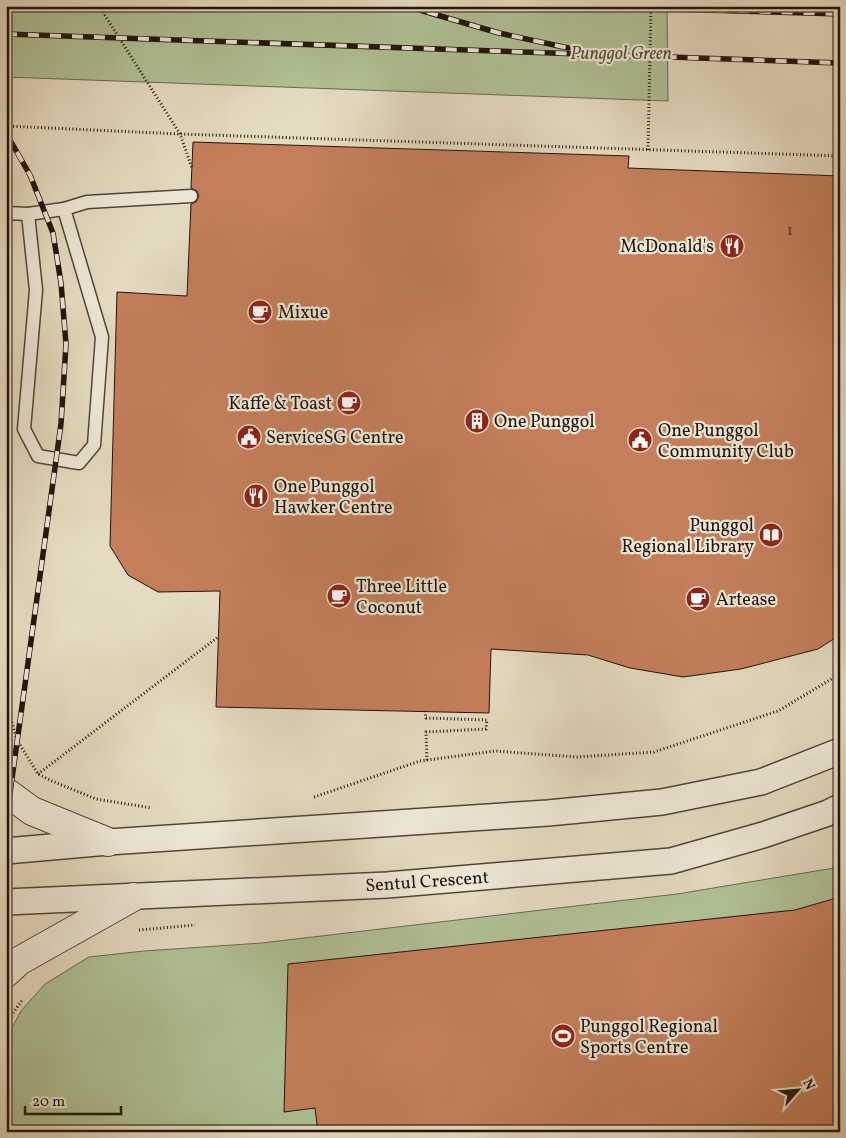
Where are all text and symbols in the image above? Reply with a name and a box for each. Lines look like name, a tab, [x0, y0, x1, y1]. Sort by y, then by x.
park label: Punggol Green	[570, 42, 672, 67]
house number: 1	[787, 221, 793, 242]
restaurant icon: McDonald's	[719, 233, 745, 259]
place label: McDonald's	[620, 235, 714, 260]
cafe icon: Mixue	[247, 299, 273, 325]
place label: Mixue	[278, 301, 328, 326]
cafe icon: Kaffe & Toast	[336, 390, 362, 416]
place label: Kaffe & Toast	[228, 392, 332, 417]
building icon: One Punggol	[464, 408, 490, 434]
place label: One Punggol	[494, 410, 595, 435]
place label: One Punggol Community Club	[658, 419, 794, 465]
public building icon: ServiceSG Centre	[236, 424, 262, 450]
place label: ServiceSG Centre	[266, 426, 404, 451]
public building icon: One Punggol Community Club	[627, 427, 653, 453]
place label: One Punggol Hawker Centre	[274, 475, 393, 521]
restaurant icon: One Punggol Hawker Centre	[243, 483, 269, 509]
place label: Punggol Regional Library	[622, 514, 754, 560]
library icon: Punggol Regional Library	[758, 522, 784, 548]
place label: Three Little Coconut	[356, 575, 447, 621]
cafe icon: Three Little Coconut	[326, 583, 352, 609]
cafe icon: Artease	[685, 586, 711, 612]
place label: Artease	[716, 588, 776, 613]
street label: Sentul Crescent	[364, 866, 490, 899]
place label: Punggol Regional Sports Centre	[580, 1015, 718, 1061]
sports icon: Punggol Regional Sports Centre	[550, 1023, 576, 1049]
north arrow	[774, 1066, 824, 1116]
text: N	[797, 1076, 819, 1094]
scale bar	[25, 1083, 121, 1115]
text: 20 m	[32, 1092, 65, 1113]

